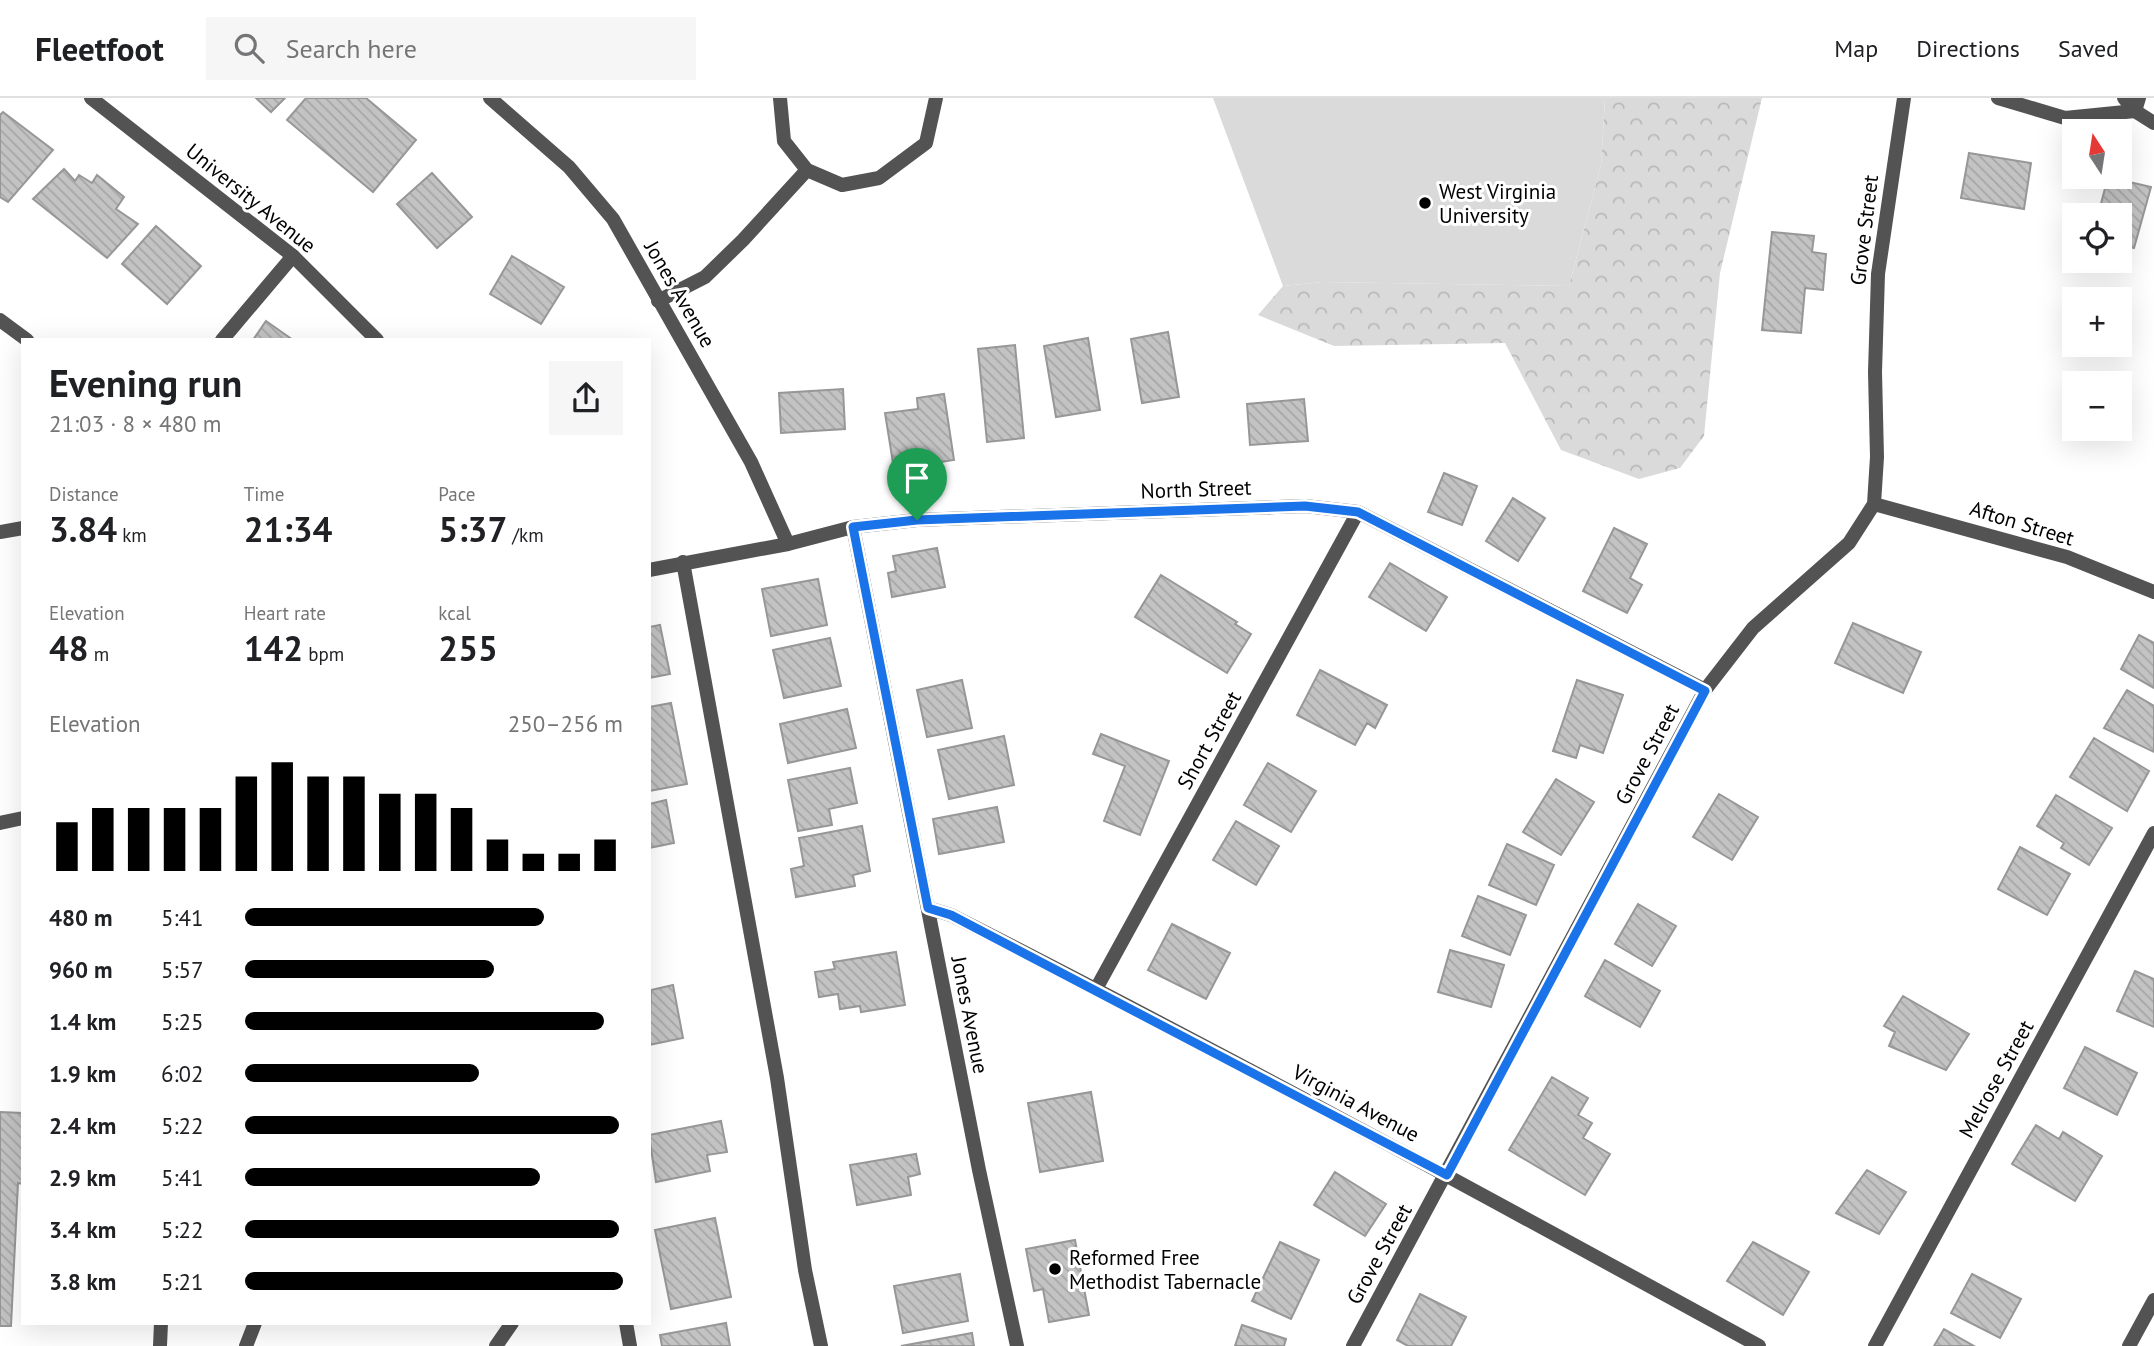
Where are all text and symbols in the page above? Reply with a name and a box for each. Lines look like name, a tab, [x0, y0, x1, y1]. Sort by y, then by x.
search box	[206, 17, 696, 80]
text: Fleetfoot	[35, 27, 164, 70]
icon: search	[230, 29, 268, 67]
text: Search here	[286, 32, 417, 65]
text: Map	[1834, 33, 1878, 64]
text: Directions	[1916, 33, 2020, 64]
text: Saved	[2058, 33, 2119, 64]
north arrow	[2062, 119, 2132, 189]
map controls	[2062, 119, 2132, 441]
street label: University Avenue	[180, 137, 322, 259]
street label: Grove Street	[1844, 173, 1884, 287]
place label: West Virginia University	[1439, 178, 1556, 229]
marker: West Virginia University	[1417, 195, 1433, 211]
button: locate	[2062, 203, 2132, 273]
street label: Jones Avenue	[638, 235, 721, 352]
button: +	[2062, 287, 2132, 357]
text: Evening run	[49, 358, 242, 407]
button: share	[549, 361, 623, 435]
button: −	[2062, 371, 2132, 441]
text: 21:03 · 8 × 480 m	[49, 409, 221, 438]
pin	[887, 448, 947, 520]
icon: arrive	[898, 459, 936, 497]
street label: North Street	[1140, 474, 1252, 504]
text: Distance	[49, 482, 119, 506]
text: Time	[244, 482, 284, 506]
text: Pace	[438, 482, 476, 506]
street label: Afton Street	[1967, 494, 2077, 552]
text: 3.84	[49, 506, 117, 552]
text: 21:34	[244, 506, 332, 552]
text: 5:37	[438, 506, 507, 552]
text: km	[117, 523, 147, 547]
text: /km	[507, 523, 544, 547]
text: Elevation	[49, 601, 125, 625]
text: Heart rate	[244, 601, 326, 625]
text: kcal	[438, 601, 471, 625]
text: 48	[49, 625, 89, 671]
text: 142	[244, 625, 303, 671]
text: 255	[438, 625, 498, 671]
text: m	[89, 642, 109, 666]
text: bpm	[303, 642, 344, 666]
street label: Short Street	[1171, 686, 1247, 794]
street label: Grove Street	[1609, 699, 1685, 809]
text: Elevation	[49, 709, 141, 738]
text: 250–256 m	[508, 709, 623, 738]
text: 480 m	[49, 903, 112, 932]
text: 5:41	[161, 903, 204, 932]
street label: Jones Avenue	[945, 953, 995, 1076]
text: 960 m	[49, 955, 112, 984]
text: 5:57	[161, 955, 204, 984]
text: 1.4 km	[49, 1007, 116, 1036]
text: 5:25	[161, 1007, 204, 1036]
street label: Melrose Street	[1953, 1015, 2039, 1143]
street label: Virginia Avenue	[1287, 1058, 1424, 1148]
text: 1.9 km	[49, 1059, 116, 1088]
text: 6:02	[161, 1059, 204, 1088]
text: 2.4 km	[49, 1111, 116, 1140]
text: 5:22	[161, 1111, 204, 1140]
text: 2.9 km	[49, 1163, 116, 1192]
text: 5:41	[161, 1163, 204, 1192]
street label: Grove Street	[1340, 1199, 1418, 1309]
text: 3.4 km	[49, 1215, 116, 1244]
text: 5:22	[161, 1215, 204, 1244]
place label: Reformed Free Methodist Tabernacle	[1069, 1244, 1261, 1295]
marker: Reformed Free Methodist Tabernacle	[1047, 1261, 1063, 1277]
text: 3.8 km	[49, 1267, 116, 1296]
text: 5:21	[161, 1267, 204, 1296]

